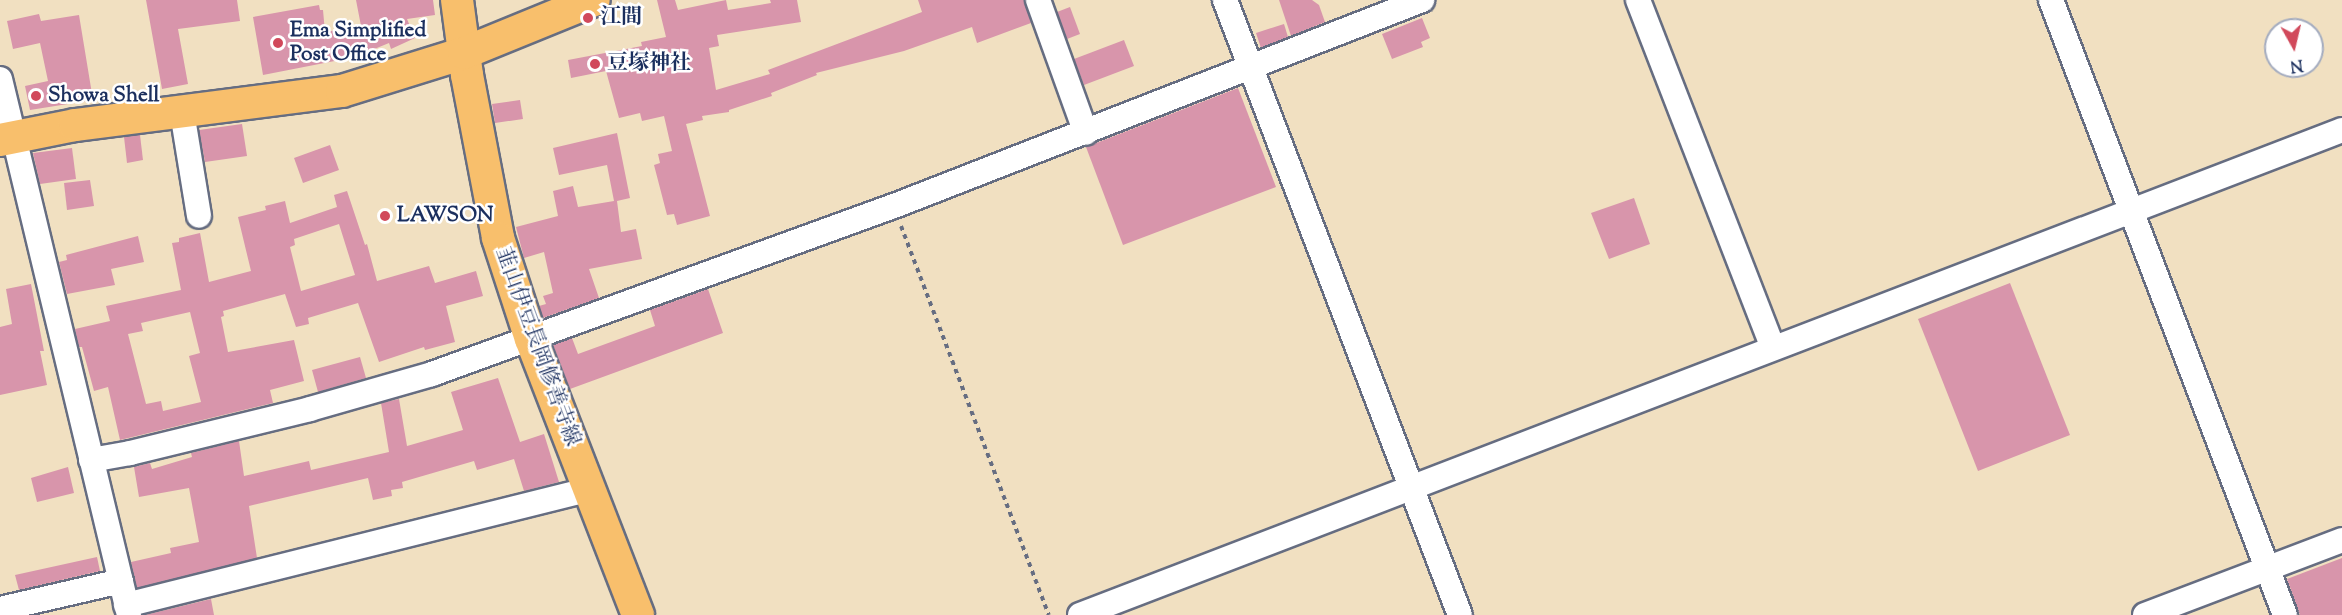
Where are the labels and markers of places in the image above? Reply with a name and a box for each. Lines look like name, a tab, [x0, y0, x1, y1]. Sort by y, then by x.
place label: 江間	[600, 5, 642, 31]
marker: 江間	[581, 11, 595, 25]
place label: Ema Simplified Post Office	[290, 18, 426, 68]
marker: Ema Simplified Post Office	[271, 36, 285, 50]
place label: 豆塚神社	[607, 51, 691, 77]
marker: 豆塚神社	[588, 57, 602, 71]
place label: Showa Shell	[48, 83, 159, 109]
marker: Showa Shell	[29, 89, 43, 103]
place label: LAWSON	[397, 203, 493, 229]
marker: LAWSON	[378, 209, 392, 223]

